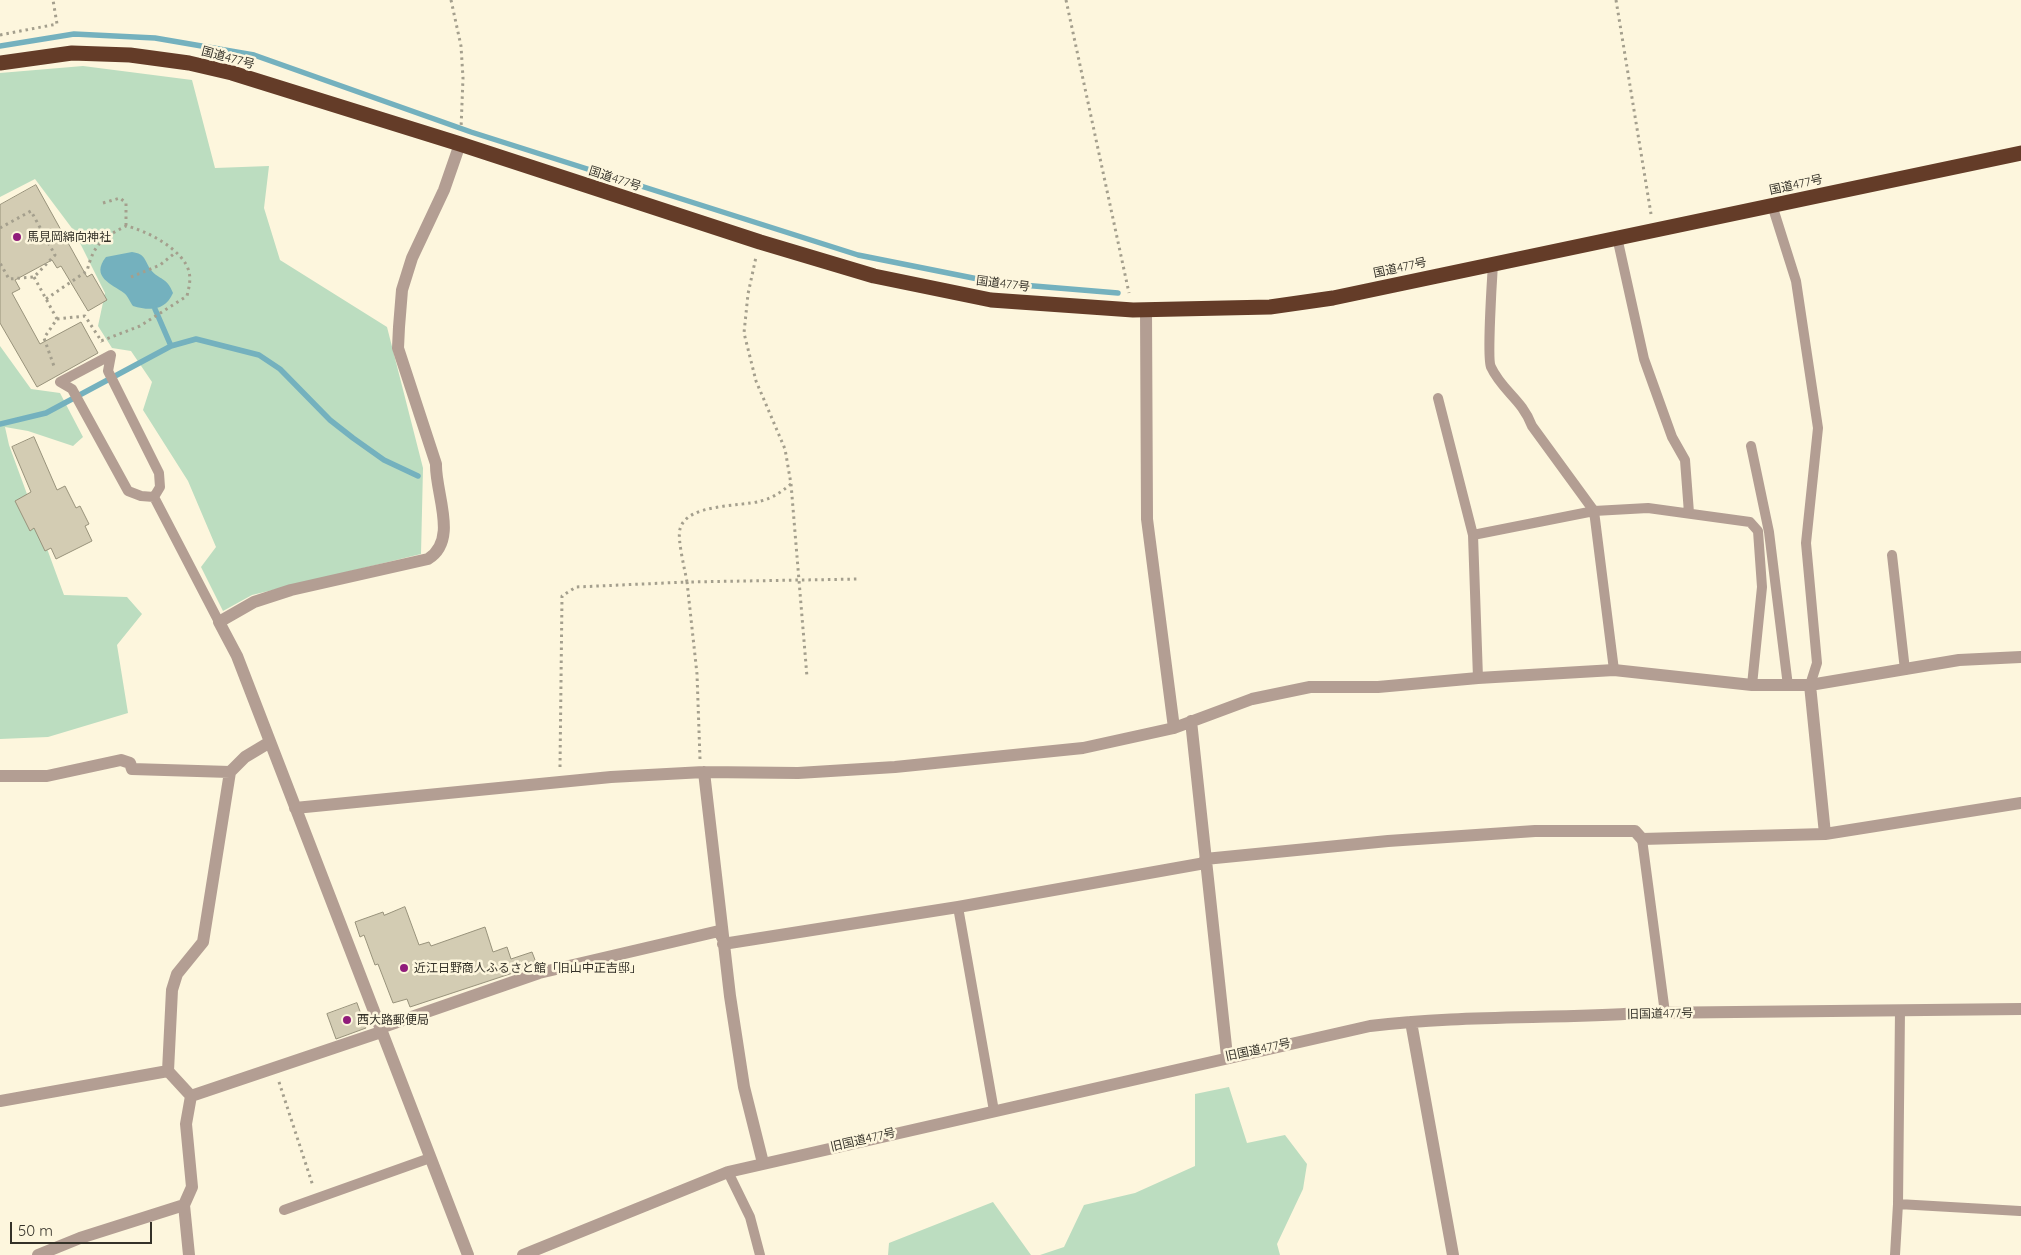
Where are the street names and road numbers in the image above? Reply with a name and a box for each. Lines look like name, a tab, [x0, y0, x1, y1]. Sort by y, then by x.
street label: 国道477号	[200, 44, 256, 72]
street label: 国道477号	[587, 164, 643, 194]
street label: 国道477号	[1768, 172, 1824, 198]
street label: 国道477号	[1372, 255, 1428, 281]
street label: 国道477号	[975, 274, 1031, 294]
street label: 旧国道477号	[1627, 1006, 1693, 1022]
street label: 旧国道477号	[1224, 1036, 1292, 1064]
street label: 旧国道477号	[829, 1126, 897, 1154]

